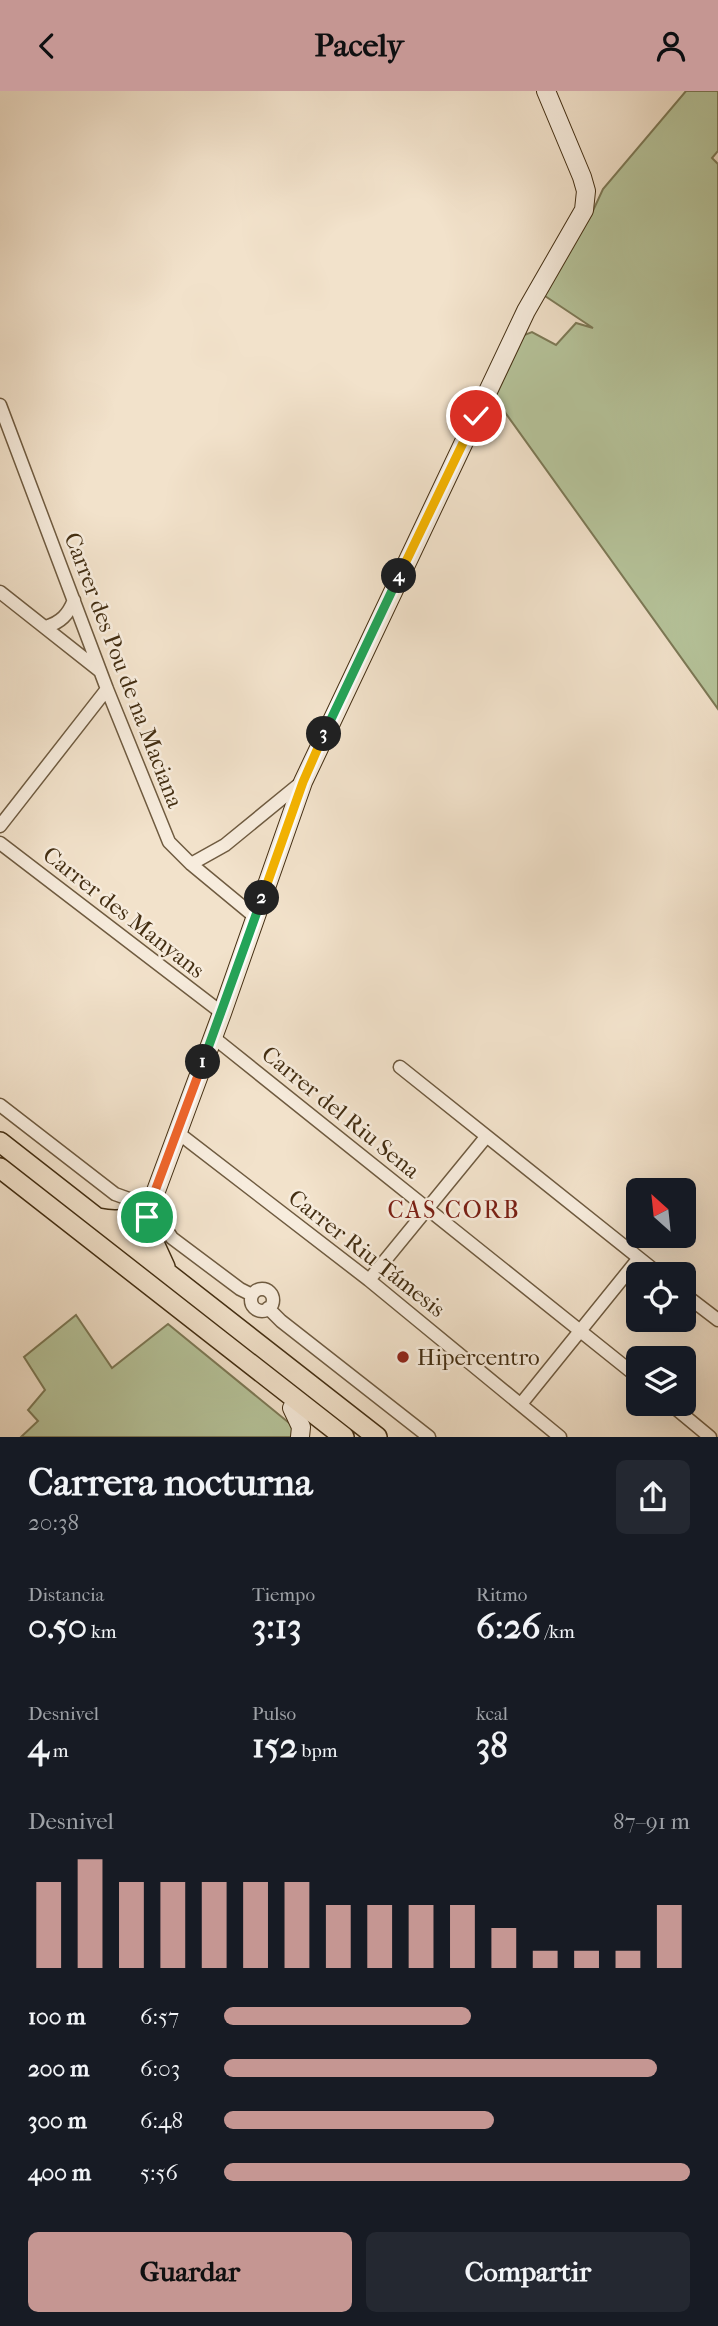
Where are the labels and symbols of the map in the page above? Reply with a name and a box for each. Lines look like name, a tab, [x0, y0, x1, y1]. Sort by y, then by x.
pin	[446, 386, 506, 446]
street label: Carrer des Pou de na Maciana	[58, 529, 189, 812]
pin: 4	[382, 559, 416, 594]
pin: 3	[306, 717, 342, 751]
street label: Carrer des Manyans	[37, 841, 210, 984]
pin: 2	[244, 881, 280, 915]
street label: Carrer del Riu Sena	[256, 1040, 425, 1185]
pin: 1	[186, 1045, 220, 1079]
north arrow	[626, 1178, 696, 1248]
street label: Carrer Riu Támesis	[283, 1184, 450, 1323]
pin	[117, 1187, 177, 1247]
district label: CAS CORB	[387, 1196, 521, 1224]
place label: Hipercentro	[417, 1344, 540, 1371]
marker: Hipercentro	[395, 1349, 411, 1365]

